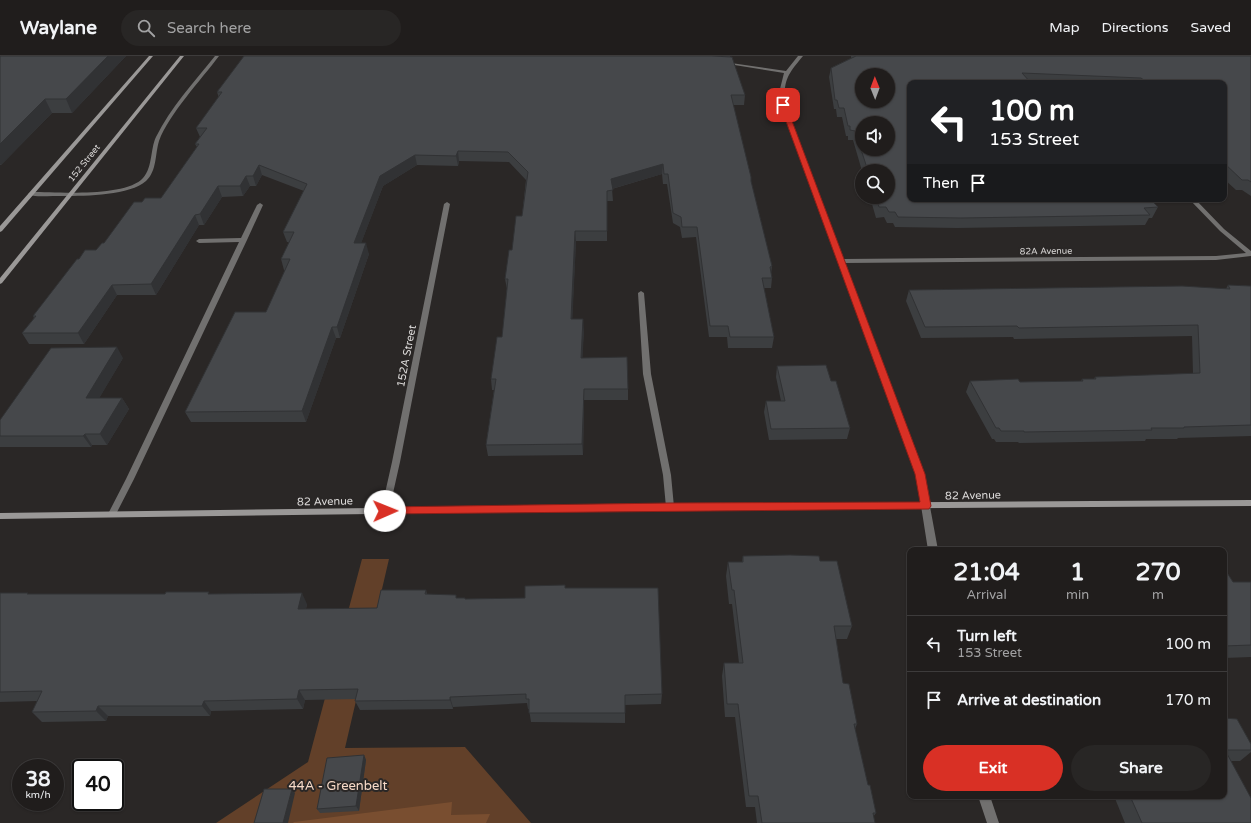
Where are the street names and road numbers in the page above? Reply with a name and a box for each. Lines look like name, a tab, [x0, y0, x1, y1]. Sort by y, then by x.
street label: 152 Street	[66, 142, 103, 184]
street label: 82A Avenue	[1020, 246, 1072, 257]
street label: 152A Street	[394, 324, 419, 388]
street label: 82 Avenue	[945, 489, 1001, 502]
street label: 82 Avenue	[297, 495, 353, 508]

